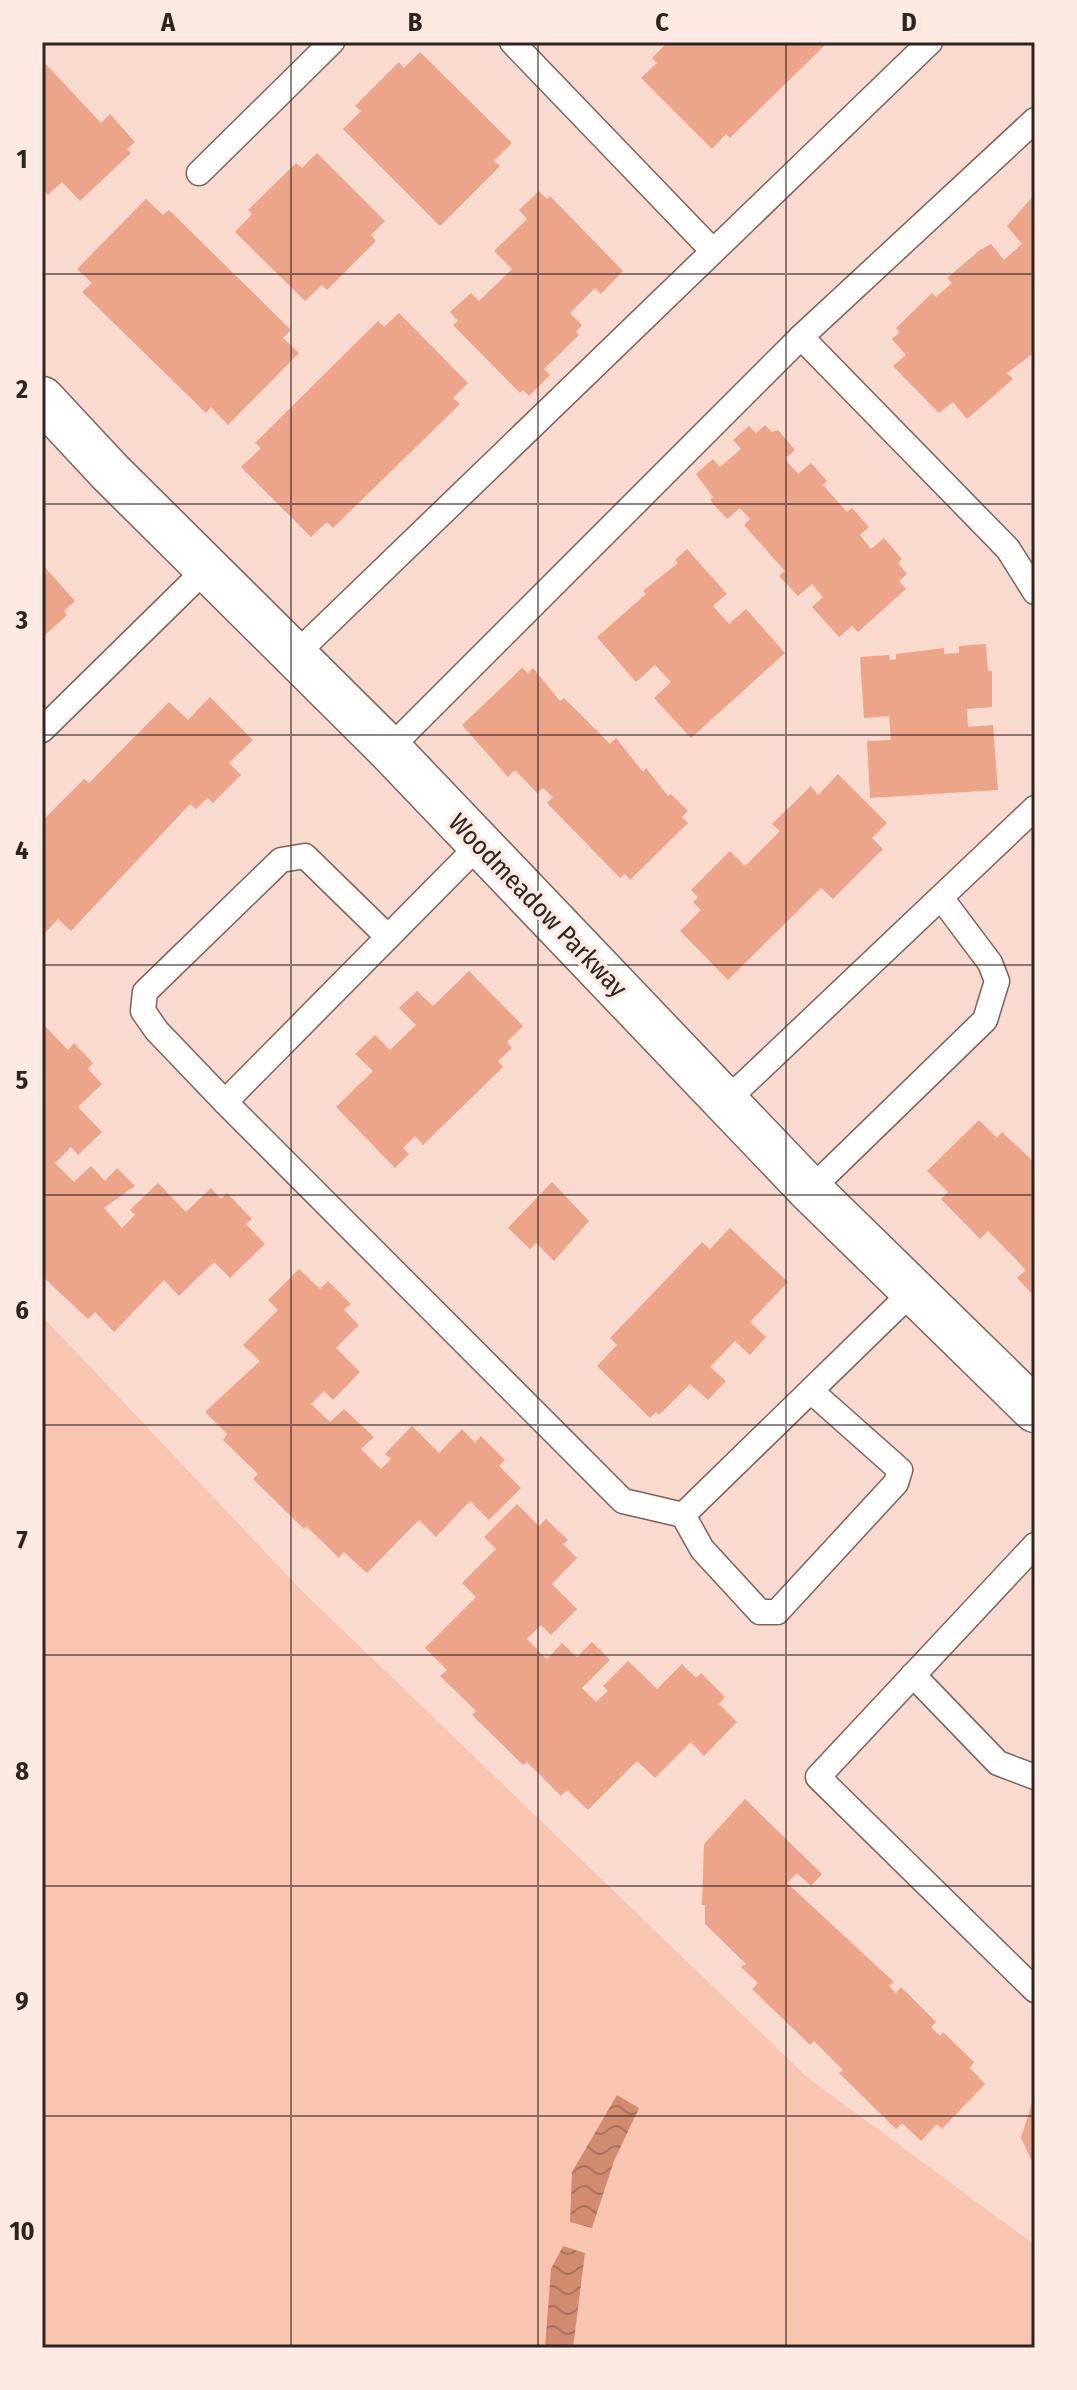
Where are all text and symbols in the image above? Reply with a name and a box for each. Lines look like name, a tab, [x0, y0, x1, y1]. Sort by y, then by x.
text: A	[160, 7, 176, 38]
text: B	[408, 7, 423, 38]
text: C	[655, 7, 669, 38]
text: D	[901, 7, 917, 38]
text: 1	[17, 144, 28, 175]
text: 2	[15, 374, 28, 405]
text: 3	[15, 605, 28, 636]
street label: Woodmeadow Parkway	[442, 807, 634, 1004]
text: 4	[15, 835, 29, 866]
text: 5	[16, 1065, 29, 1096]
text: 6	[15, 1295, 29, 1326]
text: 7	[16, 1525, 28, 1556]
text: 8	[15, 1756, 29, 1787]
text: 9	[15, 1986, 29, 2017]
text: 10	[9, 2216, 35, 2247]

